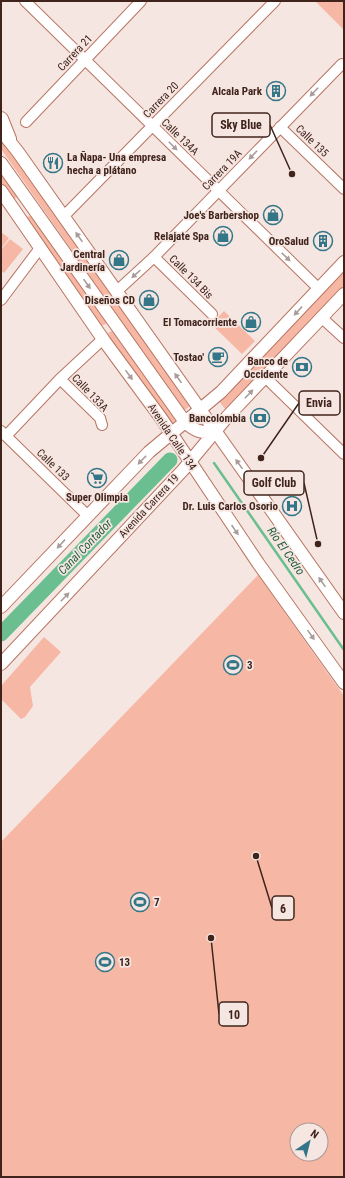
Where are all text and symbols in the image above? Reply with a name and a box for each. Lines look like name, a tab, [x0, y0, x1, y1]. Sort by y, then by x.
street label: Carrera 21	[55, 32, 95, 74]
street label: Carrera 20	[141, 79, 181, 121]
building icon: Alcala Park	[265, 80, 287, 102]
place label: Alcala Park	[212, 85, 263, 98]
one-way arrow	[310, 87, 319, 97]
callout: Sky Blue	[212, 113, 270, 137]
street label: Calle 134A	[159, 116, 202, 158]
text: Sky Blue	[220, 118, 262, 132]
street label: Calle 135	[293, 122, 331, 160]
one-way arrow	[168, 141, 178, 151]
street label: Carrera 19A	[199, 147, 245, 193]
one-way arrow	[248, 150, 258, 160]
place label: La Ñapa- Una empresa hecha a plátano	[67, 151, 166, 177]
restaurant icon: La Ñapa- Una empresa hecha a plátano	[42, 152, 64, 174]
shop icon: Joe's Barbershop	[262, 204, 284, 226]
place label: Joe's Barbershop	[183, 209, 260, 222]
shop icon: Relajate Spa	[212, 225, 234, 247]
place label: Relajate Spa	[154, 230, 209, 243]
building icon: OroSalud	[312, 230, 334, 252]
one-way arrow	[75, 232, 83, 243]
place label: OroSalud	[269, 235, 309, 248]
place label: Central Jardinería	[60, 248, 105, 274]
shop icon: Central Jardinería	[108, 249, 130, 271]
street label: Calle 134 Bis	[166, 252, 216, 302]
one-way arrow	[281, 253, 291, 262]
one-way arrow	[131, 269, 140, 278]
one-way arrow	[83, 278, 91, 289]
shop icon: Diseños CD	[138, 289, 160, 311]
place label: Diseños CD	[85, 294, 135, 307]
one-way arrow	[293, 306, 303, 316]
shop icon: El Tomacorriente	[240, 311, 262, 333]
place label: El Tomacorriente	[163, 316, 237, 329]
cafe icon: Tostao'	[207, 346, 229, 368]
place label: Tostao'	[173, 351, 204, 364]
place label: Banco de Occidente	[244, 355, 288, 381]
bank icon: Banco de Occidente	[291, 356, 313, 378]
one-way arrow	[125, 370, 133, 380]
street label: Calle 133A	[69, 372, 111, 415]
one-way arrow	[174, 373, 182, 383]
one-way arrow	[245, 388, 254, 399]
callout: Envia	[299, 391, 340, 415]
text: Envia	[306, 396, 332, 410]
street label: Avenida Calle 134	[145, 401, 199, 473]
bank icon: Bancolombia	[249, 407, 271, 429]
place label: Bancolombia	[189, 412, 246, 425]
street label: Calle 133	[34, 446, 72, 484]
one-way arrow	[137, 455, 146, 465]
one-way arrow	[235, 458, 243, 469]
supermarket icon: Super Olimpia	[86, 467, 108, 489]
callout: Golf Club	[244, 471, 304, 495]
street label: Avenida Carrera 19	[116, 472, 182, 540]
text: Golf Club	[252, 476, 296, 490]
place label: Super Olimpia	[66, 491, 128, 504]
hospital icon: Dr. Luis Carlos Osorio	[281, 495, 303, 517]
place label: Dr. Luis Carlos Osorio	[183, 500, 279, 513]
water label: Canal Contador	[55, 516, 115, 577]
one-way arrow	[231, 524, 239, 535]
water label: Río El Cedro	[264, 524, 308, 578]
one-way arrow	[56, 539, 66, 549]
one-way arrow	[318, 576, 326, 587]
one-way arrow	[60, 592, 70, 602]
one-way arrow	[307, 630, 315, 641]
sports icon: 3	[222, 654, 244, 676]
place label: 3	[247, 659, 253, 672]
sports icon: 7	[129, 891, 151, 913]
place label: 7	[154, 896, 160, 909]
callout: 6	[272, 896, 294, 920]
text: 6	[280, 902, 286, 916]
sports icon: 13	[94, 951, 116, 973]
place label: 13	[119, 956, 131, 969]
callout: 10	[219, 1002, 248, 1026]
text: 10	[228, 1008, 240, 1022]
north arrow	[289, 1122, 329, 1162]
text: N	[308, 1127, 321, 1142]

